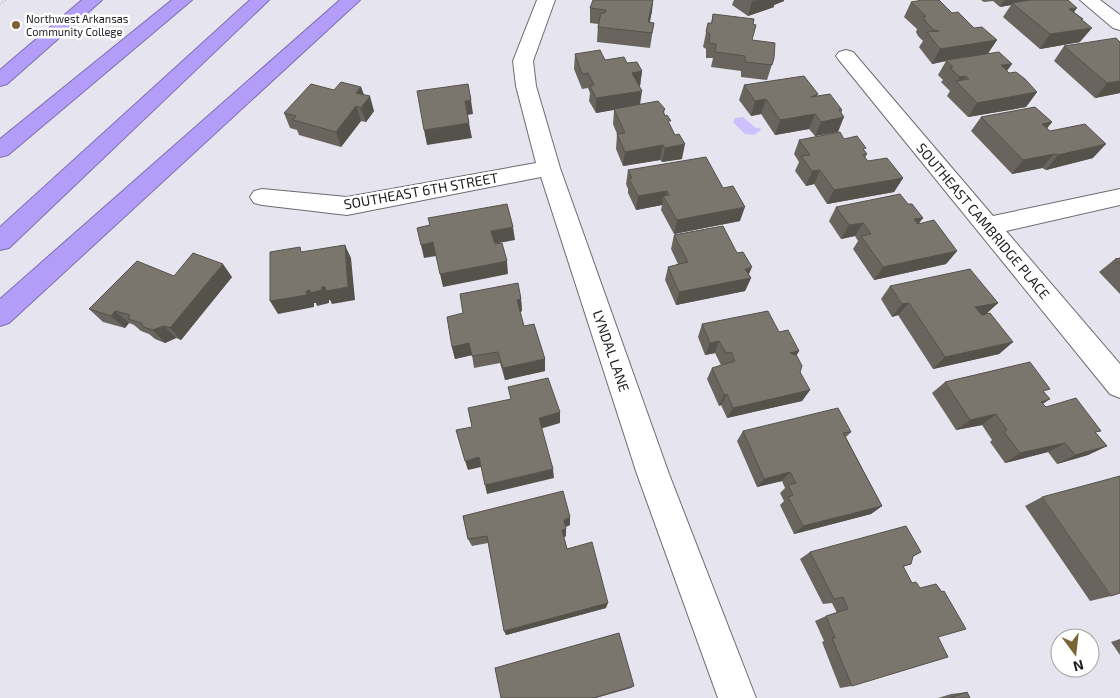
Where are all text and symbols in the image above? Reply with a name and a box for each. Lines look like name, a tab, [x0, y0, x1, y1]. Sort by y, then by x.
place label: Northwest Arkansas Community College	[26, 12, 129, 38]
marker: Northwest Arkansas Community College	[10, 19, 22, 31]
street label: SOUTHEAST CAMBRIDGE PLACE	[913, 139, 1054, 302]
street label: SOUTHEAST 6TH STREET	[342, 169, 499, 212]
street label: LYNDAL LANE	[590, 308, 633, 394]
north arrow	[1050, 628, 1100, 678]
text: N	[1071, 657, 1086, 676]

